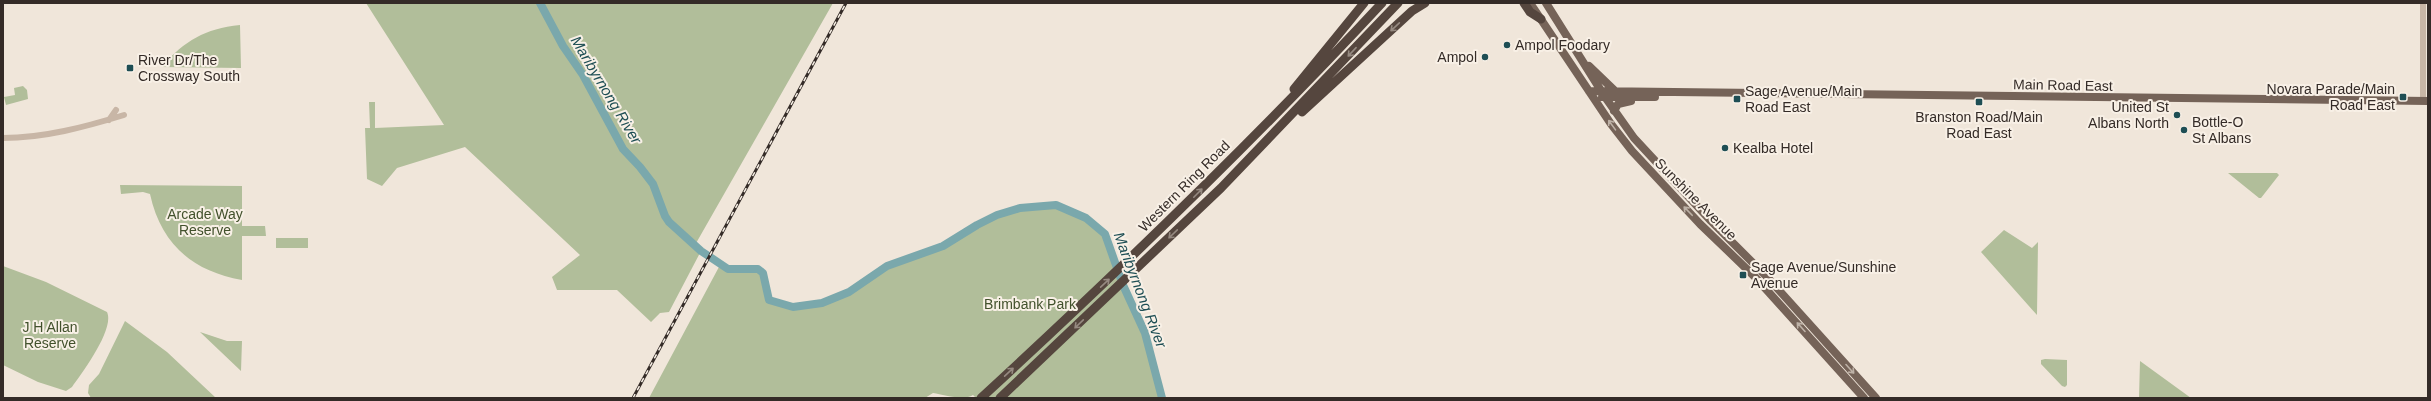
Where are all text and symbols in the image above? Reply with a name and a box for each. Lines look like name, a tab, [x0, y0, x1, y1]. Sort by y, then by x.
one-way arrow	[1390, 23, 1400, 32]
water label: Maribyrnong River	[568, 33, 646, 147]
place label: Ampol Foodary	[1515, 37, 1610, 53]
marker: Ampol Foodary	[1502, 40, 1512, 50]
one-way arrow	[1347, 47, 1356, 57]
place label: Ampol	[1437, 49, 1477, 65]
place label: River Dr/The Crossway South	[138, 52, 240, 84]
marker: Ampol	[1480, 52, 1490, 62]
marker: River Dr/The Crossway South	[125, 63, 135, 73]
street label: Main Road East	[2013, 76, 2113, 94]
place label: Novara Parade/Main Road East	[2267, 81, 2395, 113]
place label: Sage Avenue/Main Road East	[1745, 83, 1862, 115]
marker: Novara Parade/Main Road East	[2398, 92, 2408, 102]
marker: Sage Avenue/Main Road East	[1732, 94, 1742, 104]
marker: Branston Road/Main Road East	[1974, 97, 1984, 107]
place label: United St Albans North	[2088, 99, 2169, 131]
place label: Branston Road/Main Road East	[1915, 109, 2043, 141]
marker: United St Albans North	[2172, 110, 2182, 120]
place label: Bottle-O St Albans	[2192, 114, 2251, 146]
one-way arrow	[1608, 119, 1616, 130]
marker: Bottle-O St Albans	[2179, 125, 2189, 135]
street label: Western Ring Road	[1135, 137, 1233, 235]
place label: Kealba Hotel	[1733, 140, 1813, 156]
marker: Kealba Hotel	[1720, 143, 1730, 153]
street label: Sunshine Avenue	[1652, 155, 1740, 243]
one-way arrow	[1193, 188, 1203, 198]
park label: Arcade Way Reserve	[167, 206, 243, 238]
one-way arrow	[1683, 206, 1693, 216]
one-way arrow	[1168, 229, 1178, 239]
water label: Maribyrnong River	[1111, 230, 1171, 351]
place label: Sage Avenue/Sunshine Avenue	[1751, 259, 1897, 291]
marker: Sage Avenue/Sunshine Avenue	[1738, 270, 1748, 280]
one-way arrow	[1100, 279, 1110, 288]
park label: Brimbank Park	[984, 296, 1077, 312]
park label: J H Allan Reserve	[22, 319, 78, 351]
one-way arrow	[1074, 319, 1084, 329]
one-way arrow	[1796, 322, 1805, 333]
one-way arrow	[1845, 364, 1855, 374]
one-way arrow	[1004, 367, 1014, 376]

